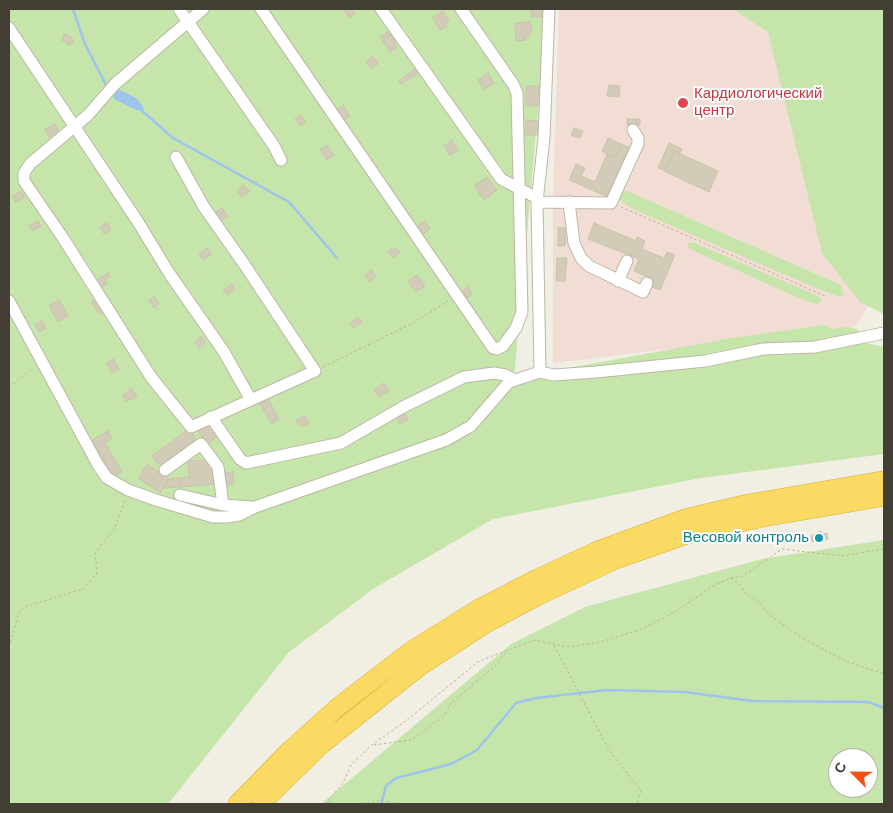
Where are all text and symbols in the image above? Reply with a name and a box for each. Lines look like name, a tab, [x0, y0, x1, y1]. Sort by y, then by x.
place label: Кардиологический центр	[694, 85, 822, 120]
marker: Кардиологический центр	[676, 96, 690, 110]
place label: Весовой контроль	[683, 529, 809, 547]
marker: Весовой контроль	[813, 532, 825, 544]
north arrow	[828, 748, 878, 798]
text: С	[831, 760, 849, 775]

